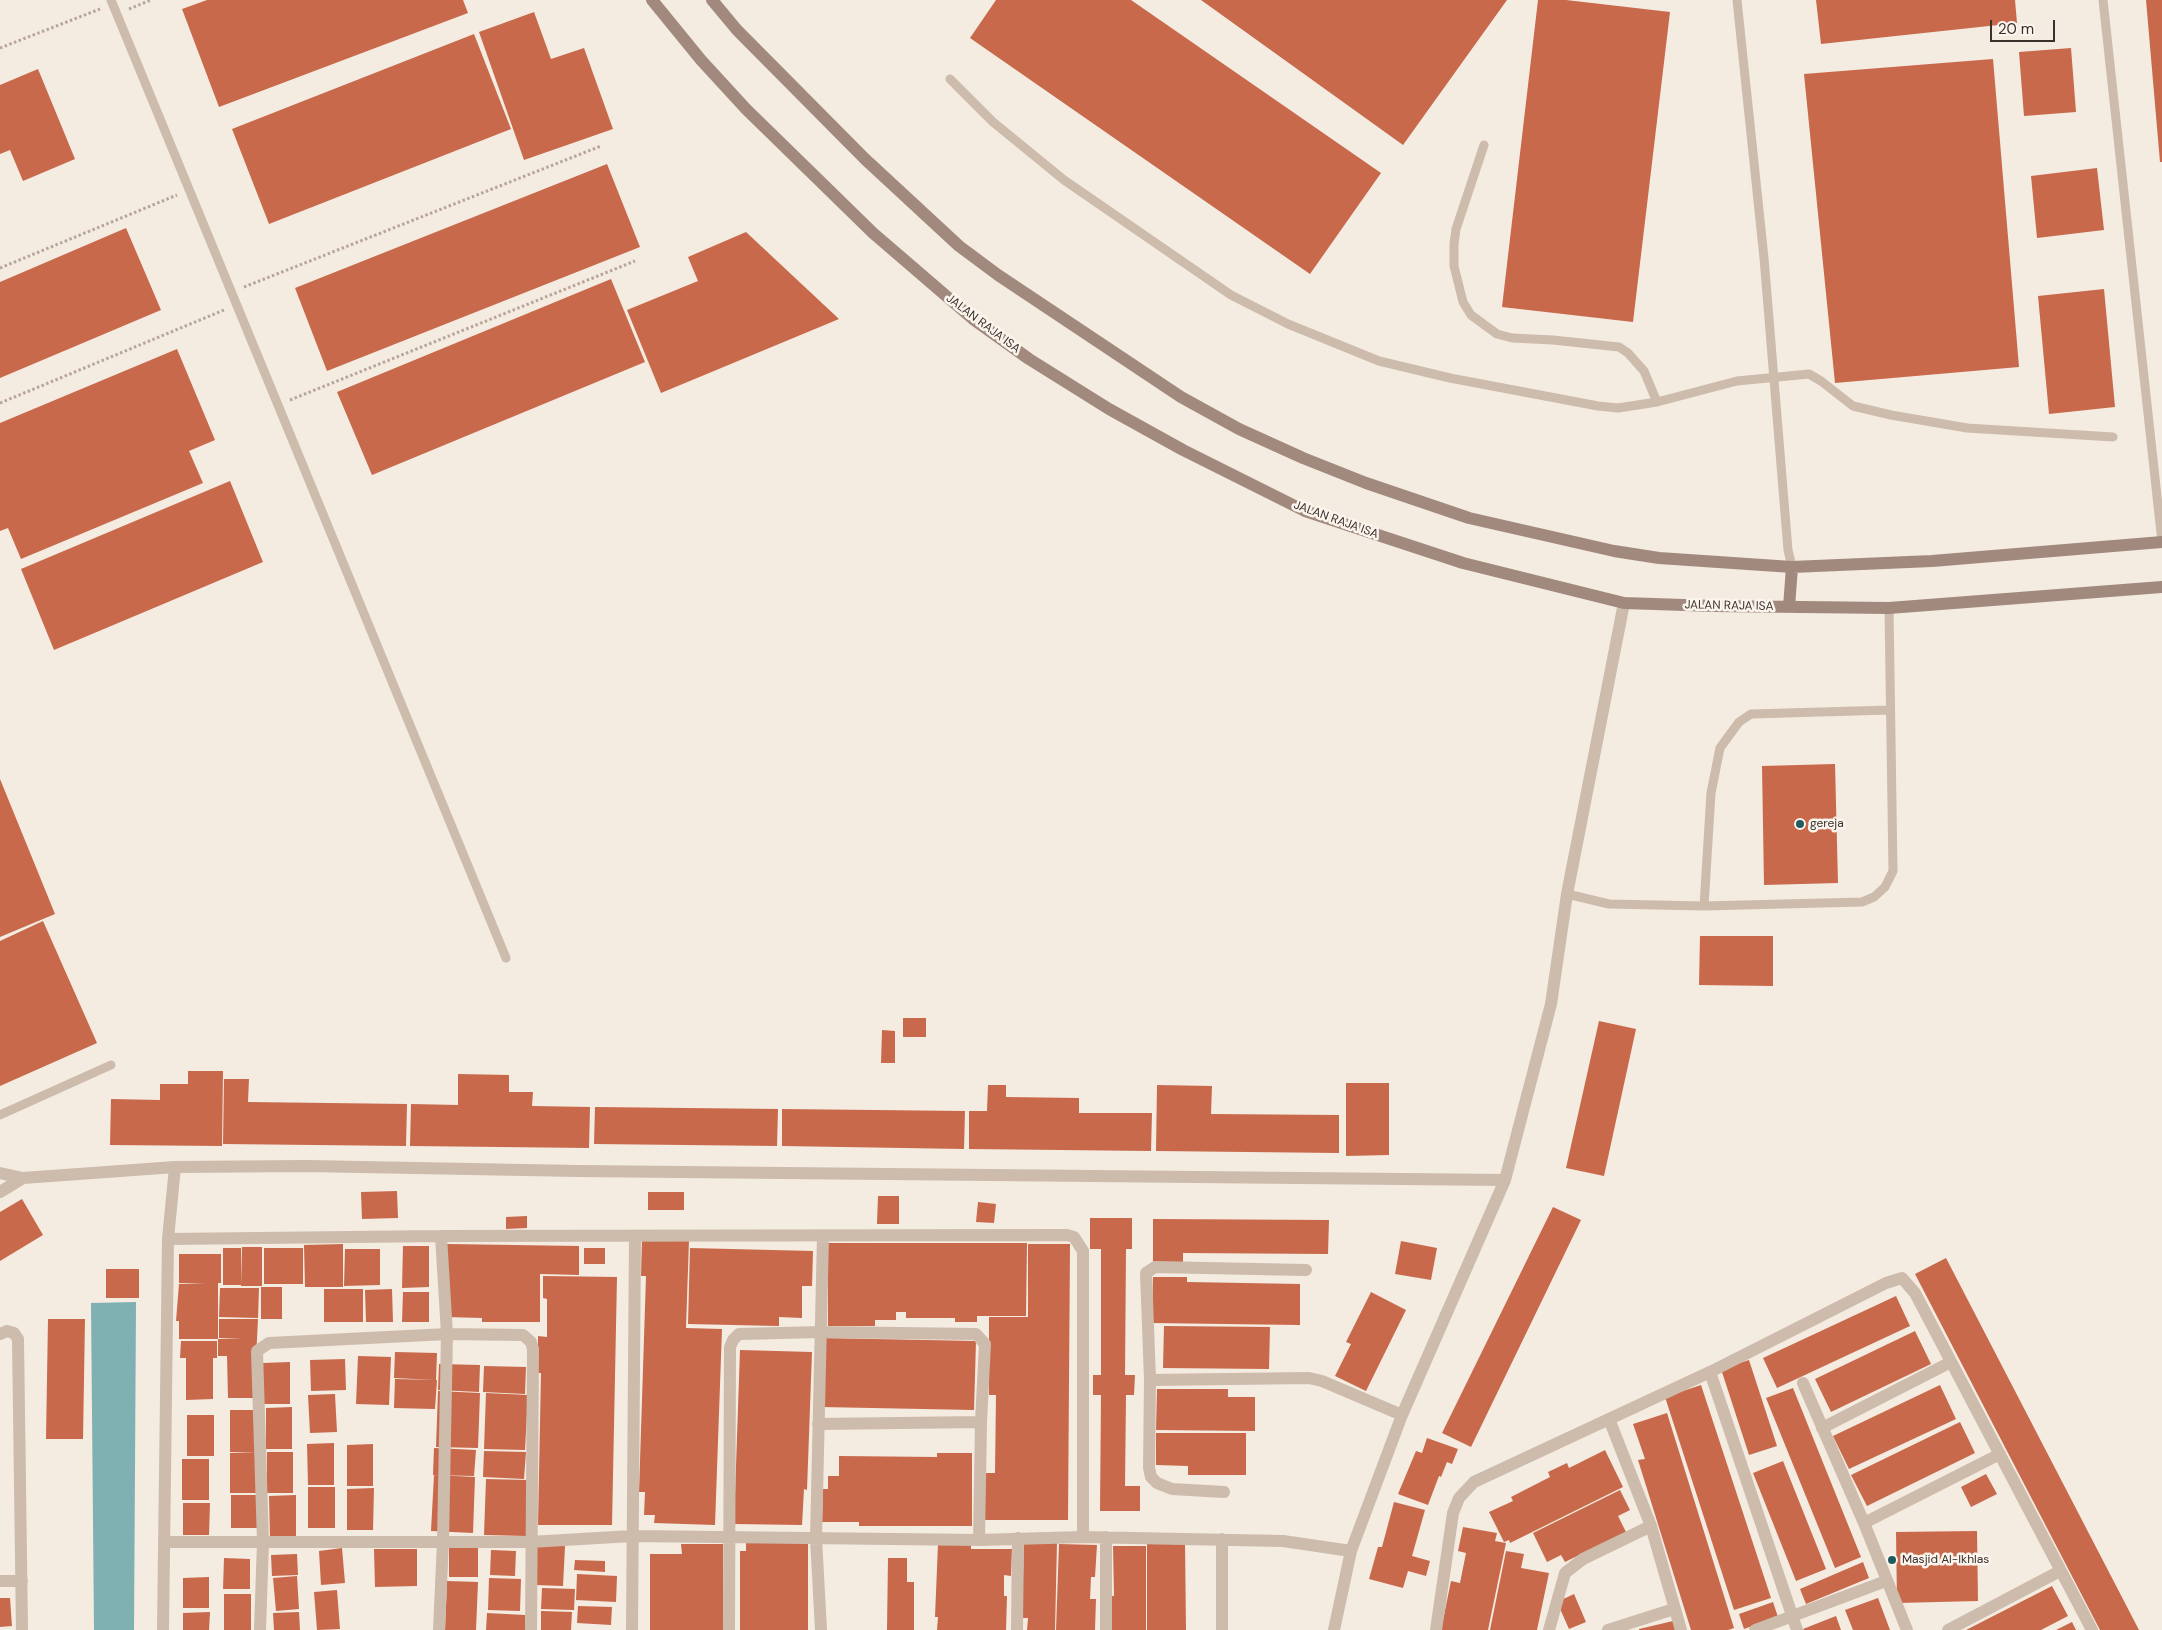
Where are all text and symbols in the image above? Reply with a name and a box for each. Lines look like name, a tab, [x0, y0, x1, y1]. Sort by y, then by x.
scale bar	[1992, 10, 2057, 42]
text: 20 m	[1998, 19, 2034, 39]
street label: JALAN RAJA ISA	[943, 291, 1023, 357]
street label: JALAN RAJA ISA	[1292, 498, 1380, 542]
street label: JALAN RAJA ISA	[1684, 598, 1774, 614]
place label: gereja	[1810, 817, 1844, 831]
marker: gereja	[1794, 818, 1806, 830]
place label: Masjid Al-Ikhlas	[1902, 1553, 1989, 1567]
marker: Masjid Al-Ikhlas	[1886, 1554, 1898, 1566]

